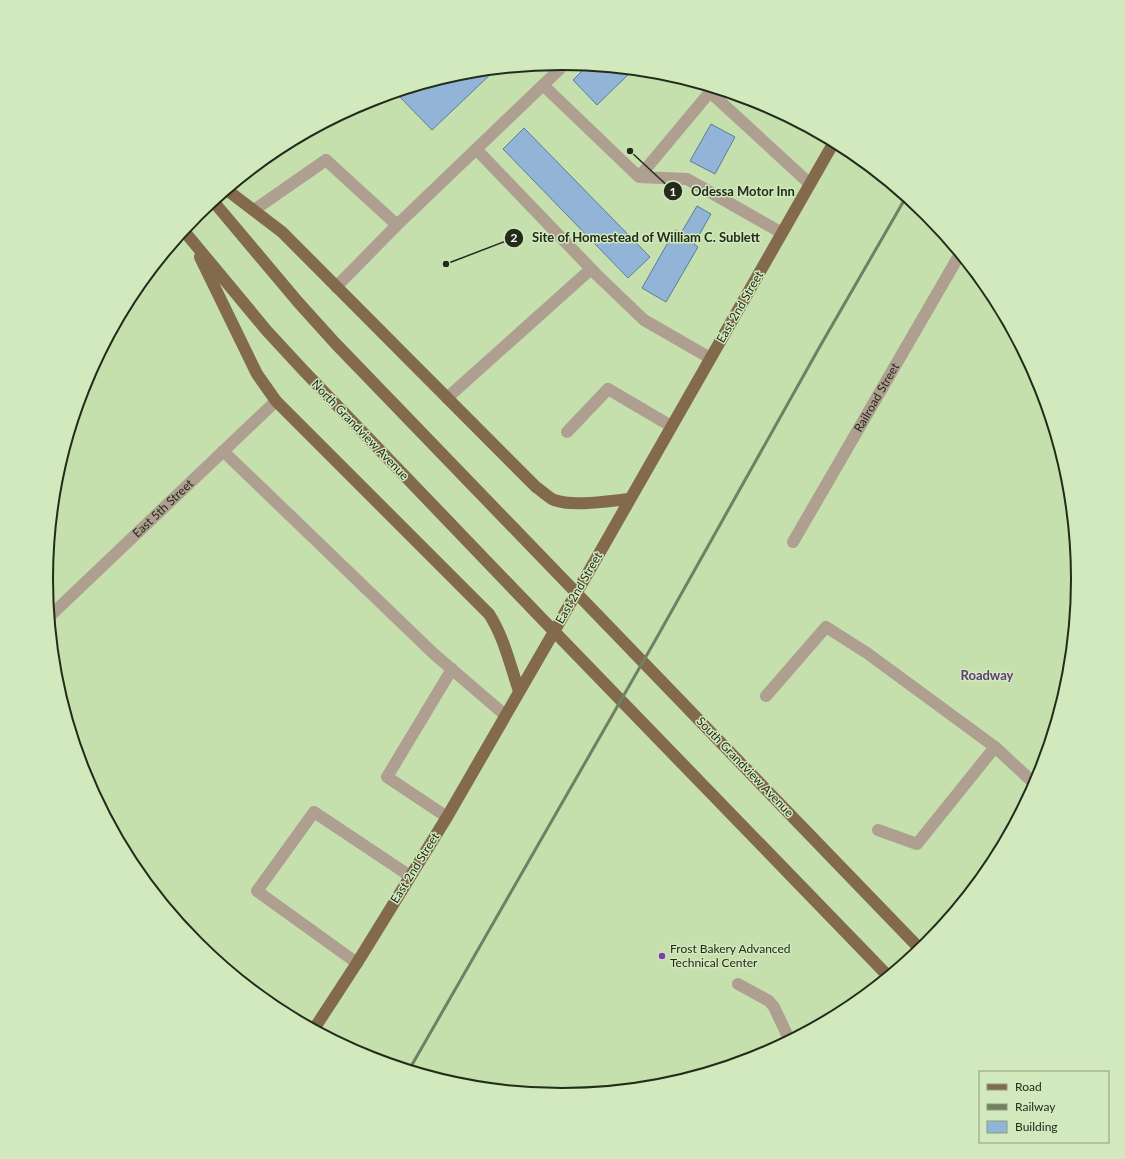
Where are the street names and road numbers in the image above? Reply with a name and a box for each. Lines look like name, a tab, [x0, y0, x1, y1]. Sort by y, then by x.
street label: East 2nd Street	[713, 268, 767, 345]
street label: Railroad Street	[850, 359, 903, 435]
street label: North Grandview Avenue	[309, 376, 412, 483]
street label: East 5th Street	[129, 475, 197, 540]
street label: East 2nd Street	[552, 549, 606, 626]
street label: South Grandview Avenue	[694, 713, 797, 820]
street label: East 2nd Street	[387, 829, 443, 906]

